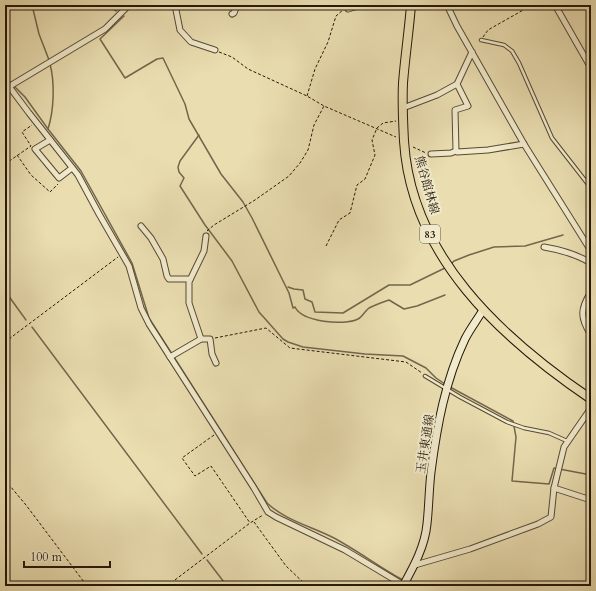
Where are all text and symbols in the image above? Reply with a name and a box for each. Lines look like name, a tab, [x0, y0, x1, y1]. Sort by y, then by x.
street label: 熊谷館林線	[411, 154, 443, 216]
road number: 83	[420, 225, 440, 243]
street label: 玉井東通線	[412, 413, 438, 475]
scale bar	[24, 543, 110, 569]
text: 100 m	[30, 549, 63, 565]

